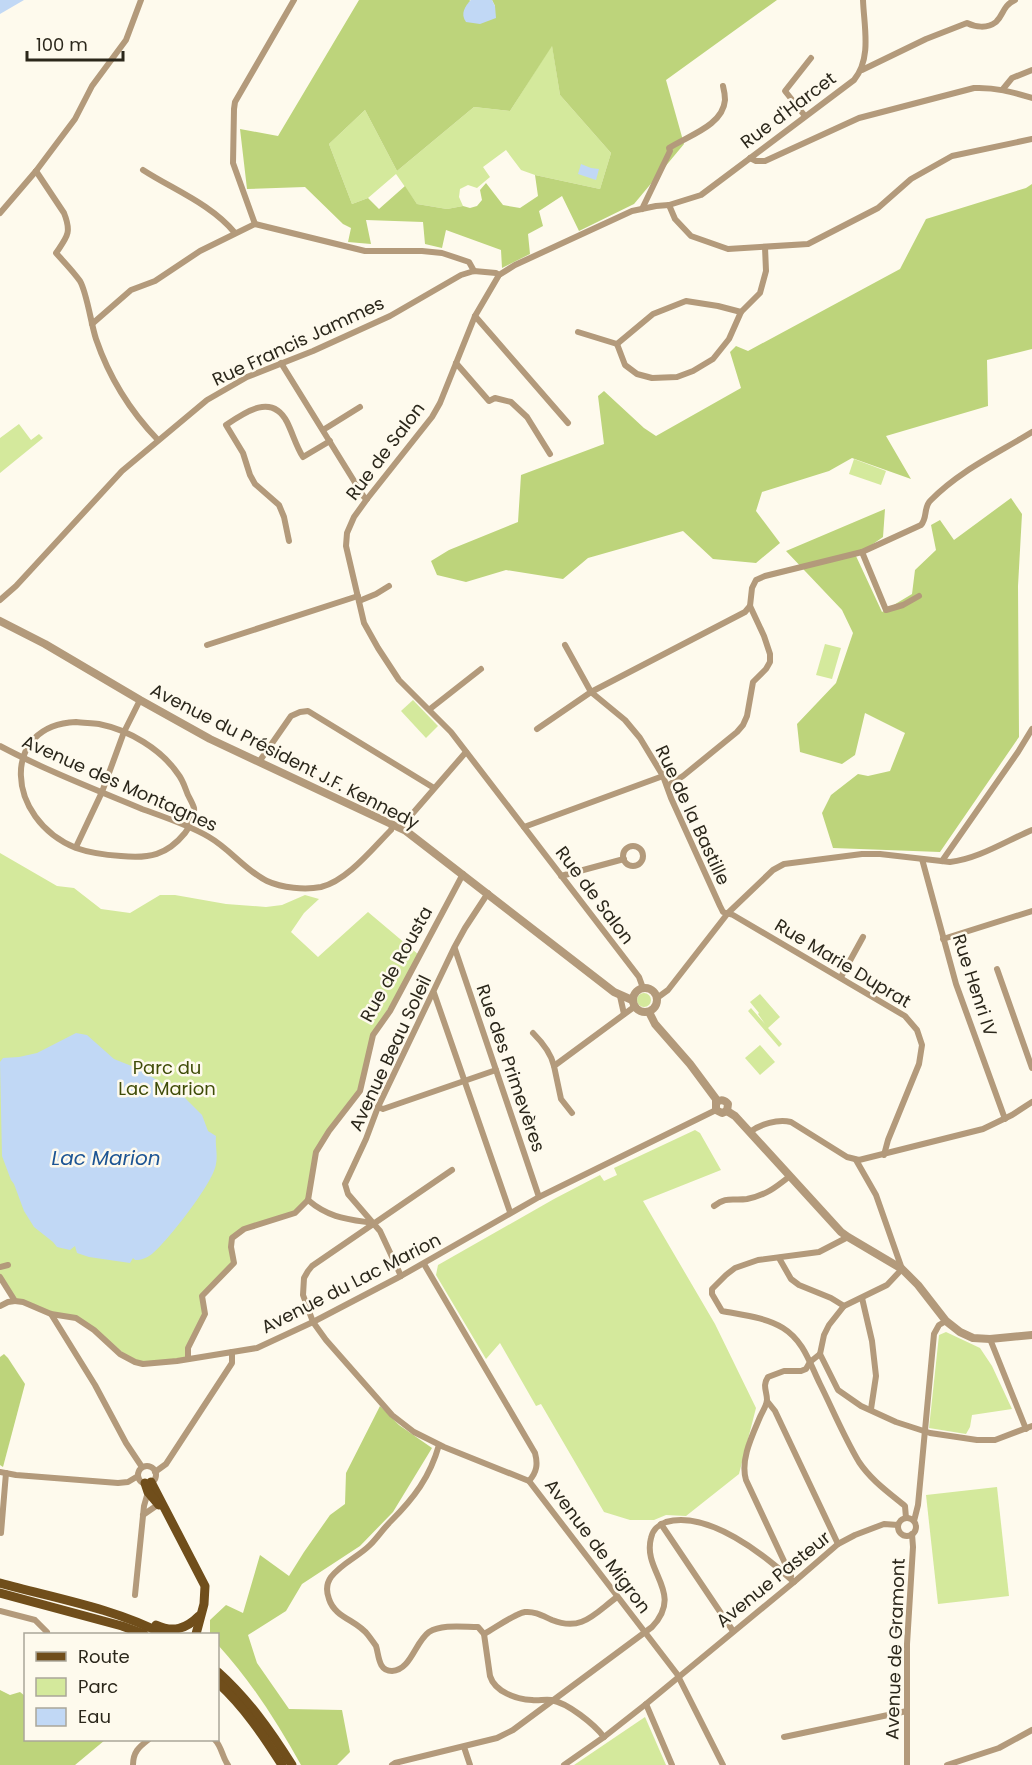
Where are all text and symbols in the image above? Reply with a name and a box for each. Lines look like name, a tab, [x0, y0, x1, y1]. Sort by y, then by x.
scale bar	[27, 24, 123, 62]
text: 100 m	[36, 32, 88, 57]
street label: Rue d'Harcet	[735, 66, 841, 154]
street label: Rue Francis Jammes	[208, 290, 388, 392]
street label: Rue de Salon	[340, 397, 430, 505]
street label: Avenue du Président J.F. Kennedy	[146, 677, 424, 835]
street label: Avenue des Montagnes	[18, 729, 222, 837]
street label: Rue de la Bastille	[650, 741, 736, 889]
street label: Rue de Salon	[550, 841, 640, 949]
street label: Rue de Rousta	[354, 902, 438, 1026]
street label: Rue Marie Duprat	[770, 912, 916, 1014]
street label: Rue Henri IV	[947, 931, 1003, 1039]
street label: Avenue Beau Soleil	[343, 971, 437, 1135]
street label: Rue des Primevères	[471, 981, 551, 1155]
park label: Parc du Lac Marion	[118, 1055, 216, 1101]
water label: Lac Marion	[52, 1144, 160, 1172]
street label: Avenue du Lac Marion	[257, 1227, 445, 1339]
street label: Avenue de Migron	[539, 1474, 657, 1618]
street label: Avenue Pasteur	[711, 1525, 836, 1633]
street label: Avenue de Gramont	[879, 1558, 911, 1740]
legend	[24, 1633, 219, 1741]
text: Route	[78, 1644, 130, 1669]
text: Parc	[78, 1674, 118, 1699]
text: Eau	[78, 1704, 111, 1729]

